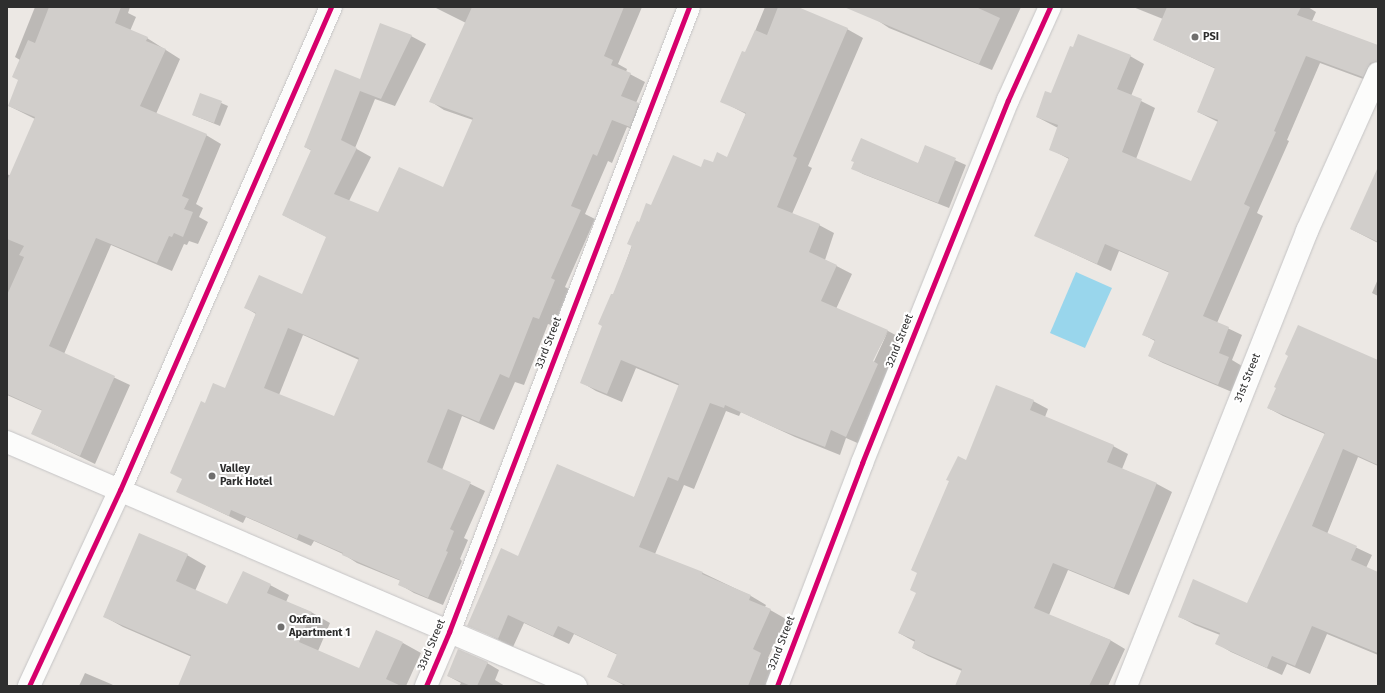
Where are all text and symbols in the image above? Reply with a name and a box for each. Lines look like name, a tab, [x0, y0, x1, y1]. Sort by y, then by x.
place label: PSI	[1203, 30, 1219, 44]
marker: PSI	[1190, 32, 1200, 42]
street label: 32nd Street	[883, 312, 917, 370]
street label: 33rd Street	[533, 315, 565, 371]
street label: 31st Street	[1232, 351, 1264, 405]
place label: Valley Park Hotel	[220, 463, 272, 489]
marker: Valley Park Hotel	[207, 471, 217, 481]
place label: Oxfam Apartment 1	[289, 614, 350, 640]
street label: 32nd Street	[766, 614, 798, 672]
street label: 33rd Street	[415, 617, 449, 673]
marker: Oxfam Apartment 1	[276, 622, 286, 632]

